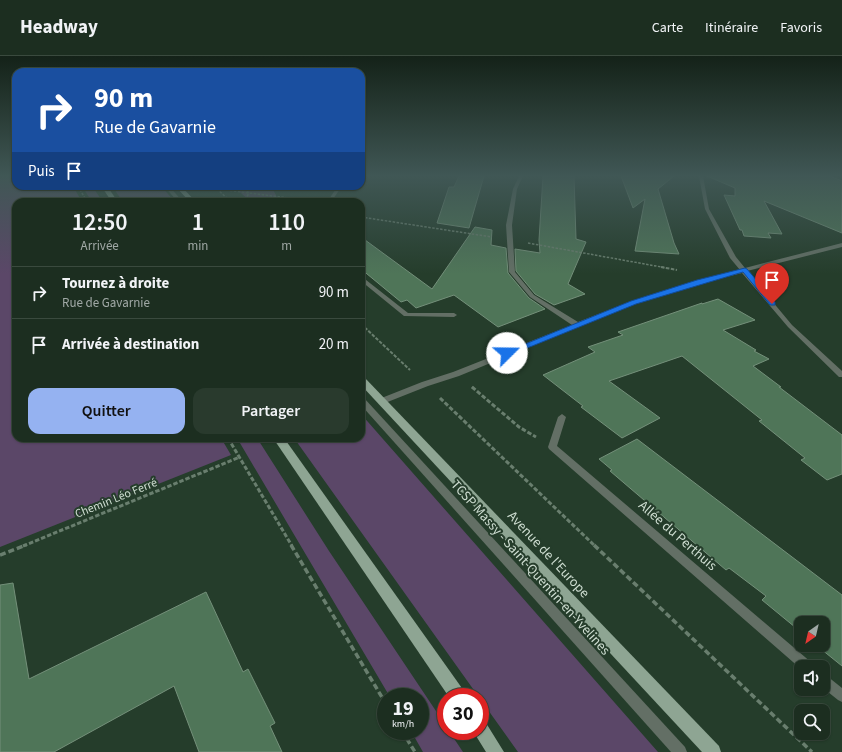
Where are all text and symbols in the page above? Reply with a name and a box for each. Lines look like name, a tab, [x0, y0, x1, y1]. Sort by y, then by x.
text: Headway	[20, 14, 98, 41]
text: Carte	[652, 18, 683, 38]
text: Itinéraire	[705, 18, 758, 38]
text: Favoris	[780, 18, 822, 38]
text: 90 m	[94, 78, 153, 118]
icon: right	[28, 84, 80, 136]
text: Rue de Gavarnie	[94, 115, 216, 140]
icon: arrive	[63, 160, 85, 182]
text: Puis	[28, 161, 55, 182]
text: 12:50	[72, 205, 128, 240]
text: 1	[192, 205, 204, 240]
text: 110	[268, 205, 305, 240]
text: Arrivée	[81, 237, 119, 255]
text: min	[187, 237, 208, 255]
text: m	[281, 237, 292, 255]
pin	[755, 263, 789, 304]
icon: arrive	[761, 269, 783, 291]
text: Tournez à droite	[62, 273, 169, 294]
icon: right	[28, 282, 50, 304]
text: 90 m	[319, 282, 349, 303]
text: Rue de Gavarnie	[62, 294, 150, 312]
position arrow	[486, 332, 528, 374]
icon: arrive	[28, 334, 50, 356]
text: Arrivée à destination	[62, 334, 199, 355]
text: 20 m	[319, 334, 349, 355]
button: Quitter	[28, 388, 185, 434]
button: Partager	[193, 388, 349, 434]
street label: Chemin Léo Ferré	[72, 474, 160, 523]
street label: TCSP Massy - Saint-Quentin-en-Yvelines	[446, 476, 615, 660]
street label: Allée du Perthuis	[634, 496, 721, 576]
street label: Avenue de l'Europe	[503, 507, 594, 603]
north arrow	[794, 616, 830, 652]
map controls	[794, 616, 830, 740]
button: sound	[794, 660, 830, 696]
speed limit sign: 30	[437, 688, 489, 740]
text: 19	[392, 695, 414, 723]
button: search	[794, 704, 830, 740]
text: km/h	[392, 717, 414, 731]

